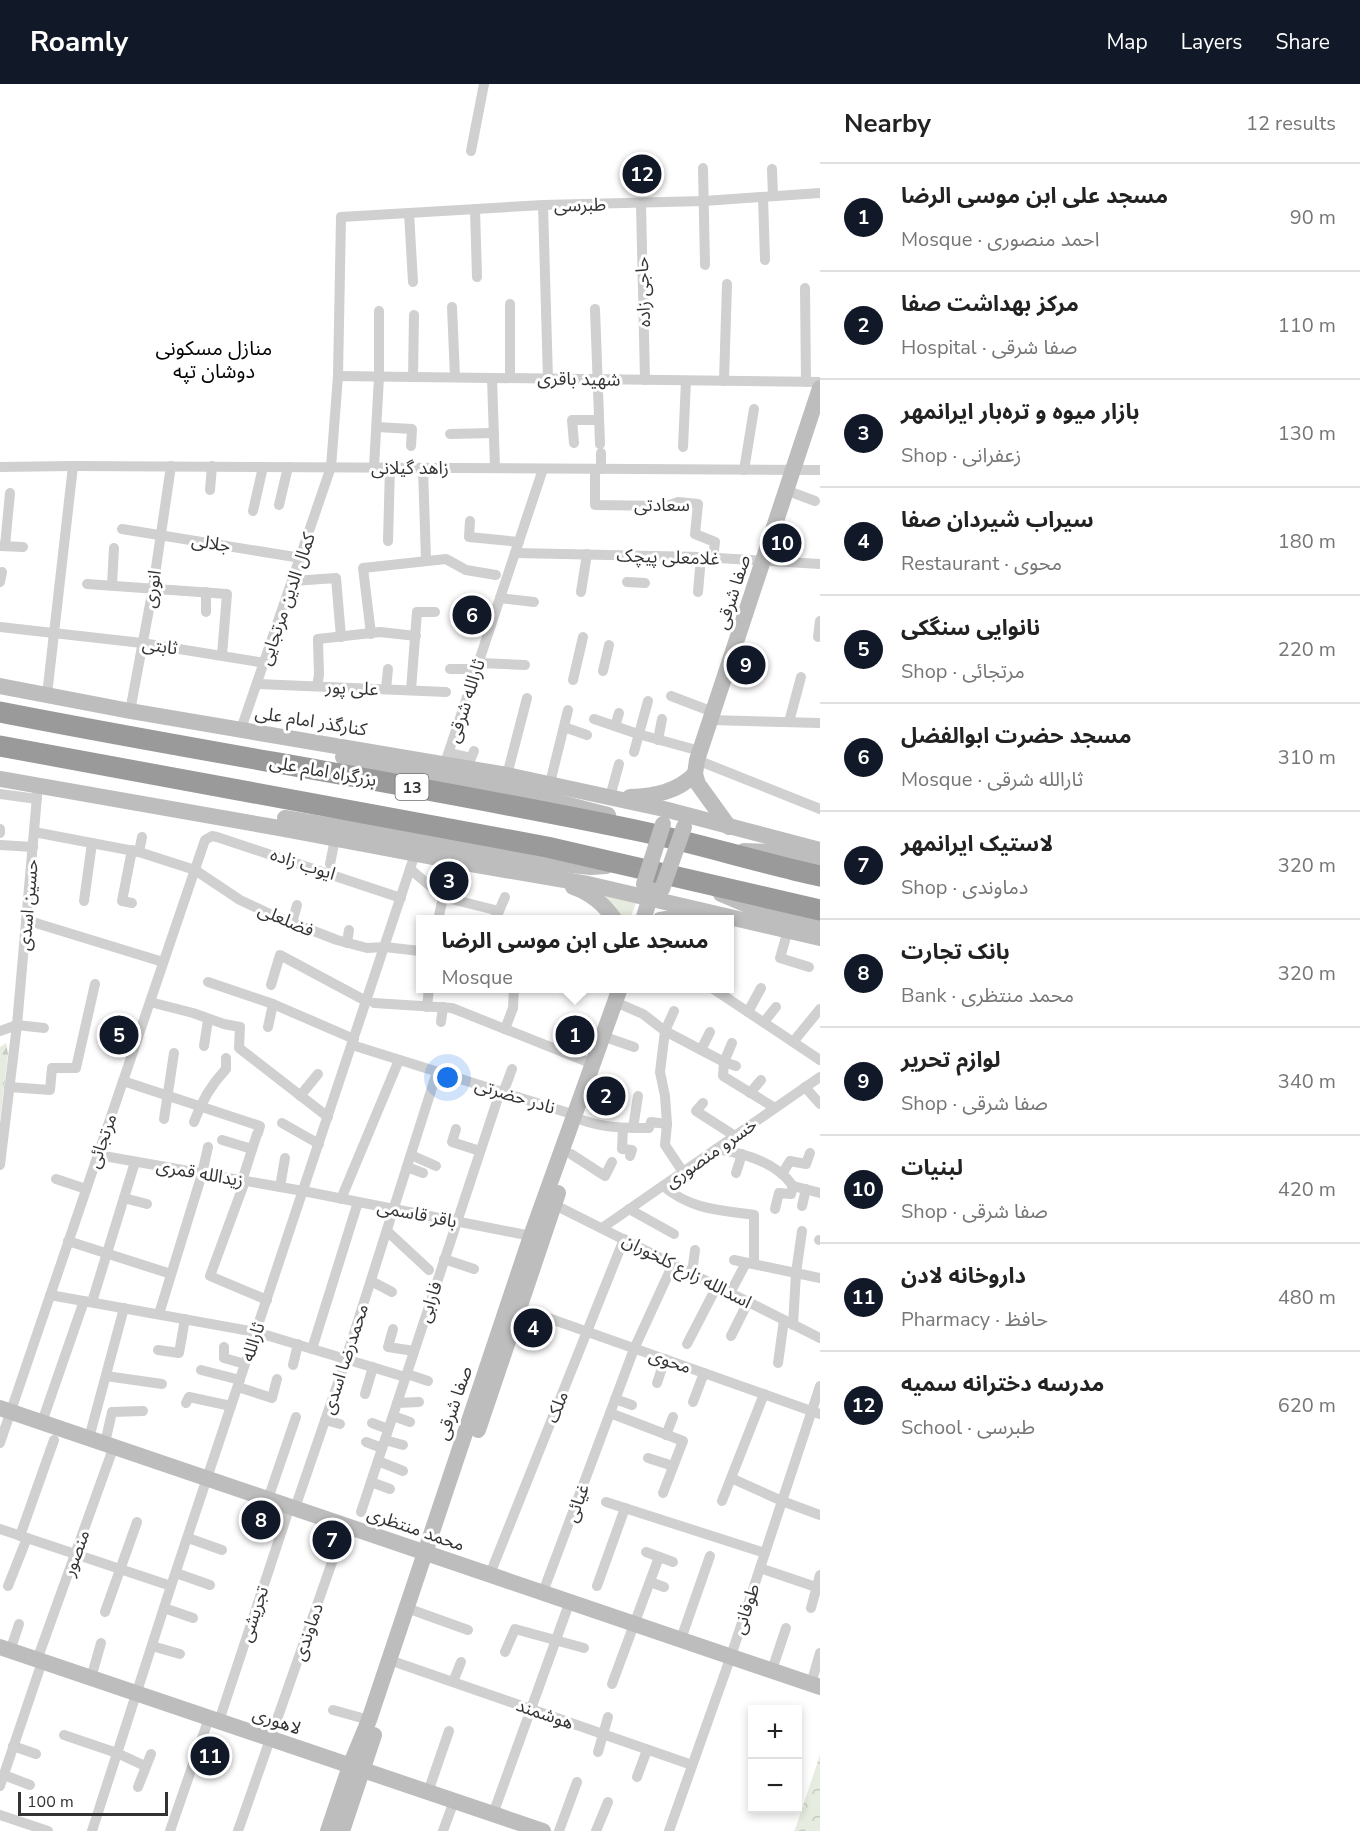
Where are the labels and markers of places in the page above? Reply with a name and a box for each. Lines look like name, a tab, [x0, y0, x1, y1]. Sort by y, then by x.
pin: 12	[622, 152, 662, 196]
pin: 10	[762, 520, 802, 566]
pin: 6	[452, 592, 492, 638]
pin: 9	[726, 642, 766, 688]
pin: 3	[430, 858, 468, 904]
pin: 5	[100, 1012, 138, 1058]
pin: 1	[556, 1012, 594, 1058]
pin: 2	[586, 1074, 626, 1118]
pin: 4	[514, 1306, 552, 1350]
pin: 8	[242, 1498, 280, 1542]
pin: 7	[312, 1518, 352, 1562]
pin: 11	[190, 1734, 230, 1778]

